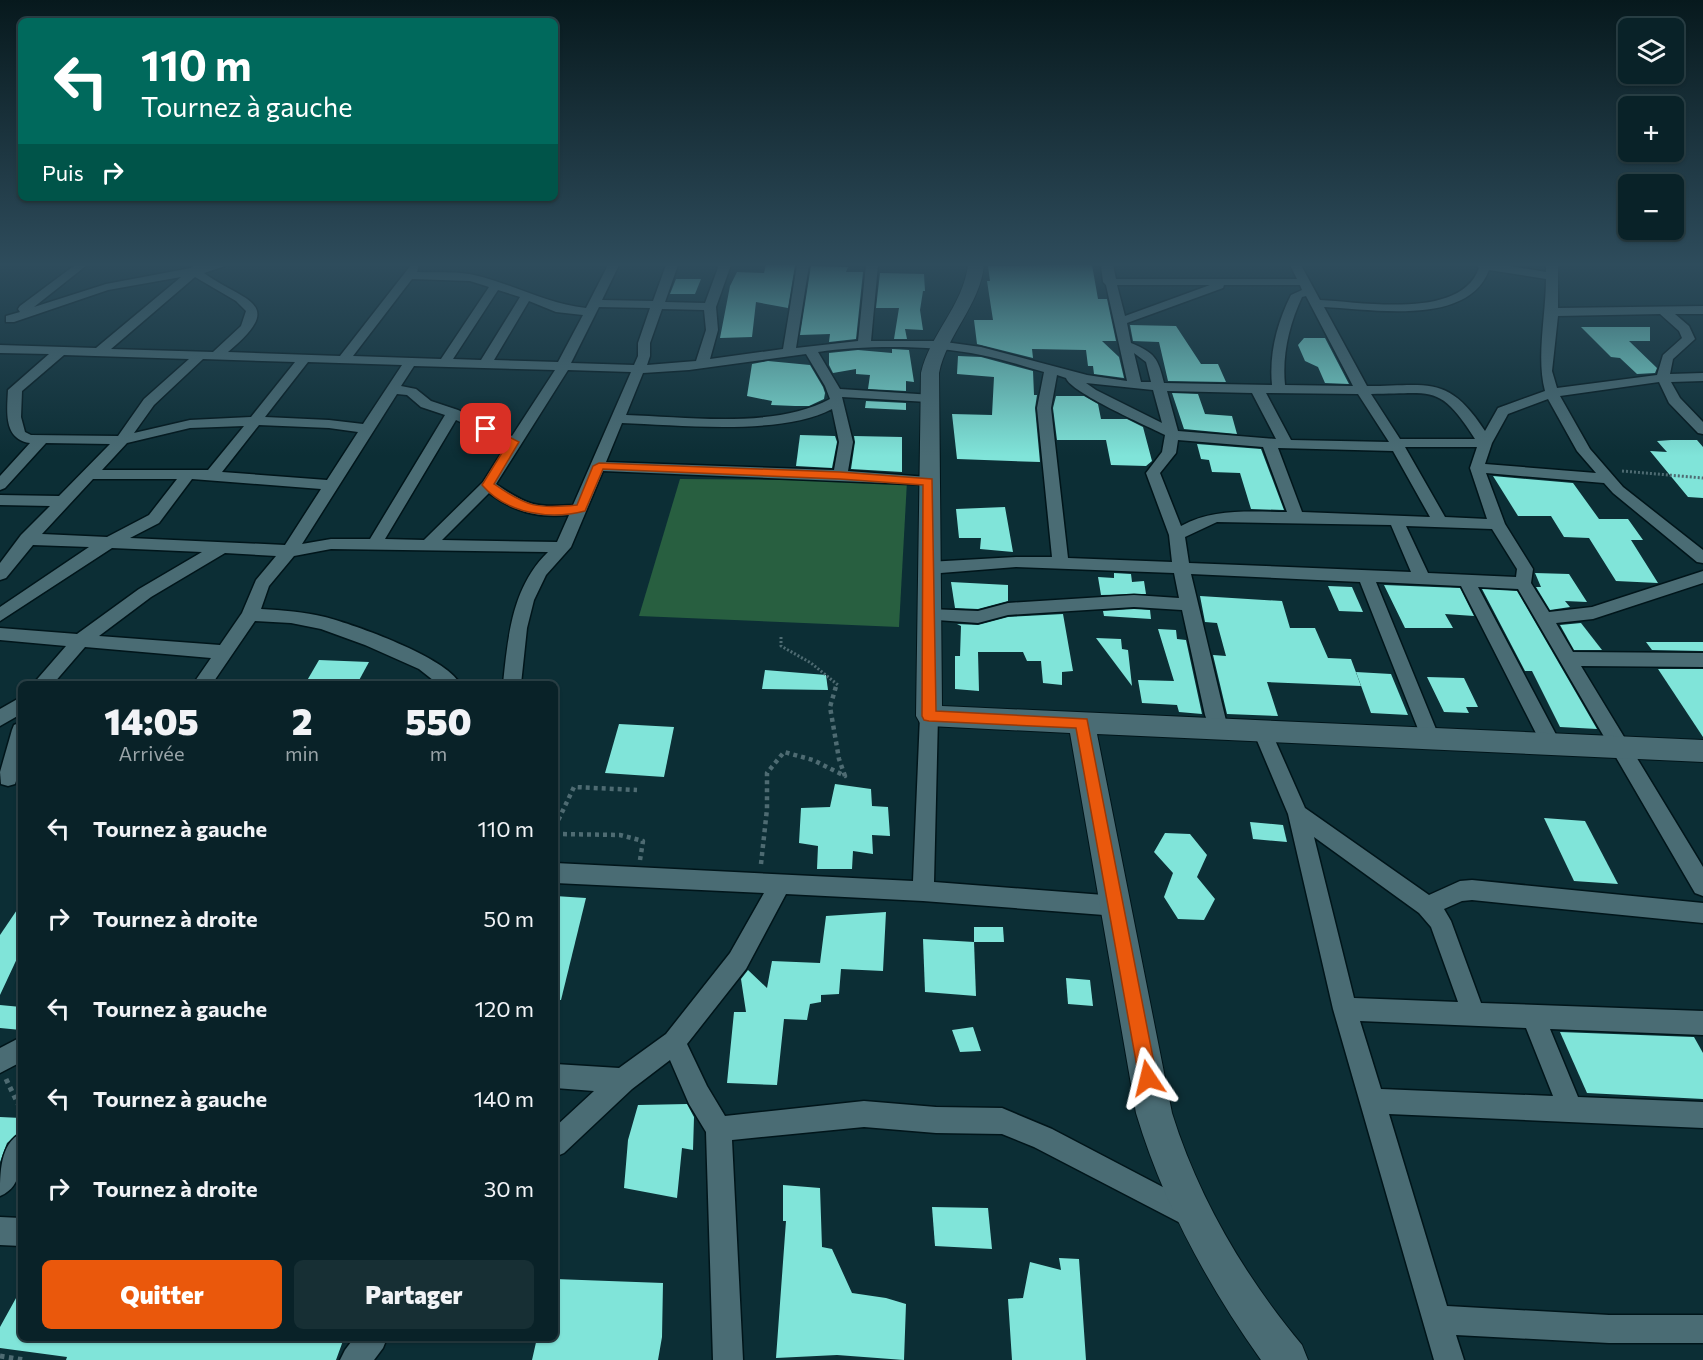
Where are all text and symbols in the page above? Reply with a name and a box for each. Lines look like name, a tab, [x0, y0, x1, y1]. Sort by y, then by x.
map controls	[1618, 18, 1684, 240]
button: layers	[1618, 18, 1684, 84]
text: 110 m	[141, 38, 252, 90]
icon: left	[42, 42, 120, 120]
text: Tournez à gauche	[141, 90, 352, 123]
button: +	[1618, 96, 1684, 162]
icon: right	[96, 156, 129, 189]
text: Puis	[42, 159, 84, 186]
button: −	[1618, 174, 1684, 240]
pin	[460, 403, 511, 454]
icon: arrive	[469, 412, 502, 445]
text: 14:05	[104, 698, 199, 742]
text: 2	[292, 698, 312, 742]
text: 550	[405, 698, 472, 742]
text: Arrivée	[119, 741, 184, 765]
text: min	[285, 741, 319, 765]
text: m	[430, 741, 447, 765]
icon: left	[42, 812, 75, 845]
text: Tournez à gauche	[93, 815, 267, 842]
text: 110 m	[477, 815, 534, 842]
icon: right	[42, 902, 75, 935]
text: Tournez à droite	[93, 905, 258, 932]
text: 50 m	[484, 905, 534, 932]
icon: left	[42, 992, 75, 1025]
text: Tournez à gauche	[93, 995, 267, 1022]
text: 120 m	[475, 995, 534, 1022]
position arrow	[1116, 1046, 1180, 1110]
icon: left	[42, 1082, 75, 1115]
text: Tournez à gauche	[93, 1085, 267, 1112]
text: 140 m	[474, 1085, 534, 1112]
icon: right	[42, 1172, 75, 1205]
text: Tournez à droite	[93, 1175, 258, 1202]
text: 30 m	[484, 1175, 534, 1202]
button: Quitter	[42, 1260, 282, 1329]
button: Partager	[294, 1260, 534, 1329]

